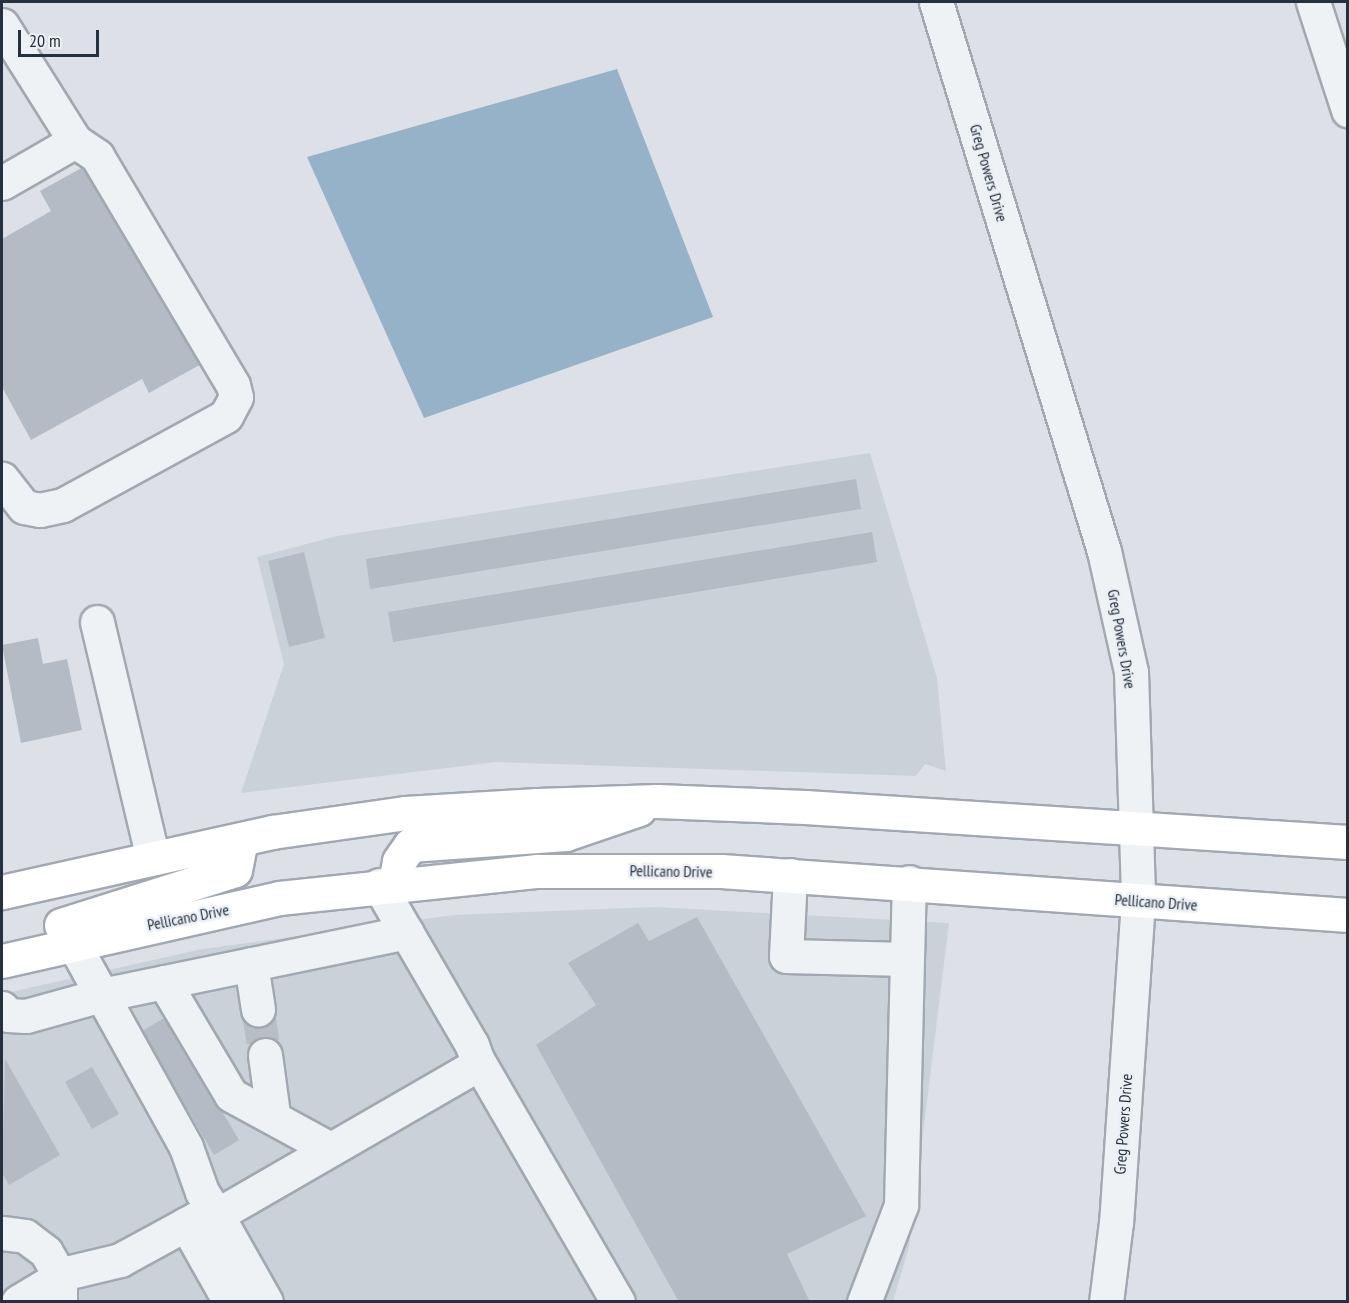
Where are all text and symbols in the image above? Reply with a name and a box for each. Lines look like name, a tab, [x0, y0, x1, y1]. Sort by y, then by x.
scale bar	[21, 18, 102, 56]
text: 20 m	[29, 29, 61, 52]
street label: Greg Powers Drive	[966, 122, 1012, 224]
street label: Greg Powers Drive	[1104, 588, 1140, 690]
street label: Pellicano Drive	[629, 861, 713, 881]
street label: Pellicano Drive	[1114, 890, 1198, 914]
street label: Pellicano Drive	[146, 900, 230, 934]
street label: Greg Powers Drive	[1110, 1073, 1136, 1175]

